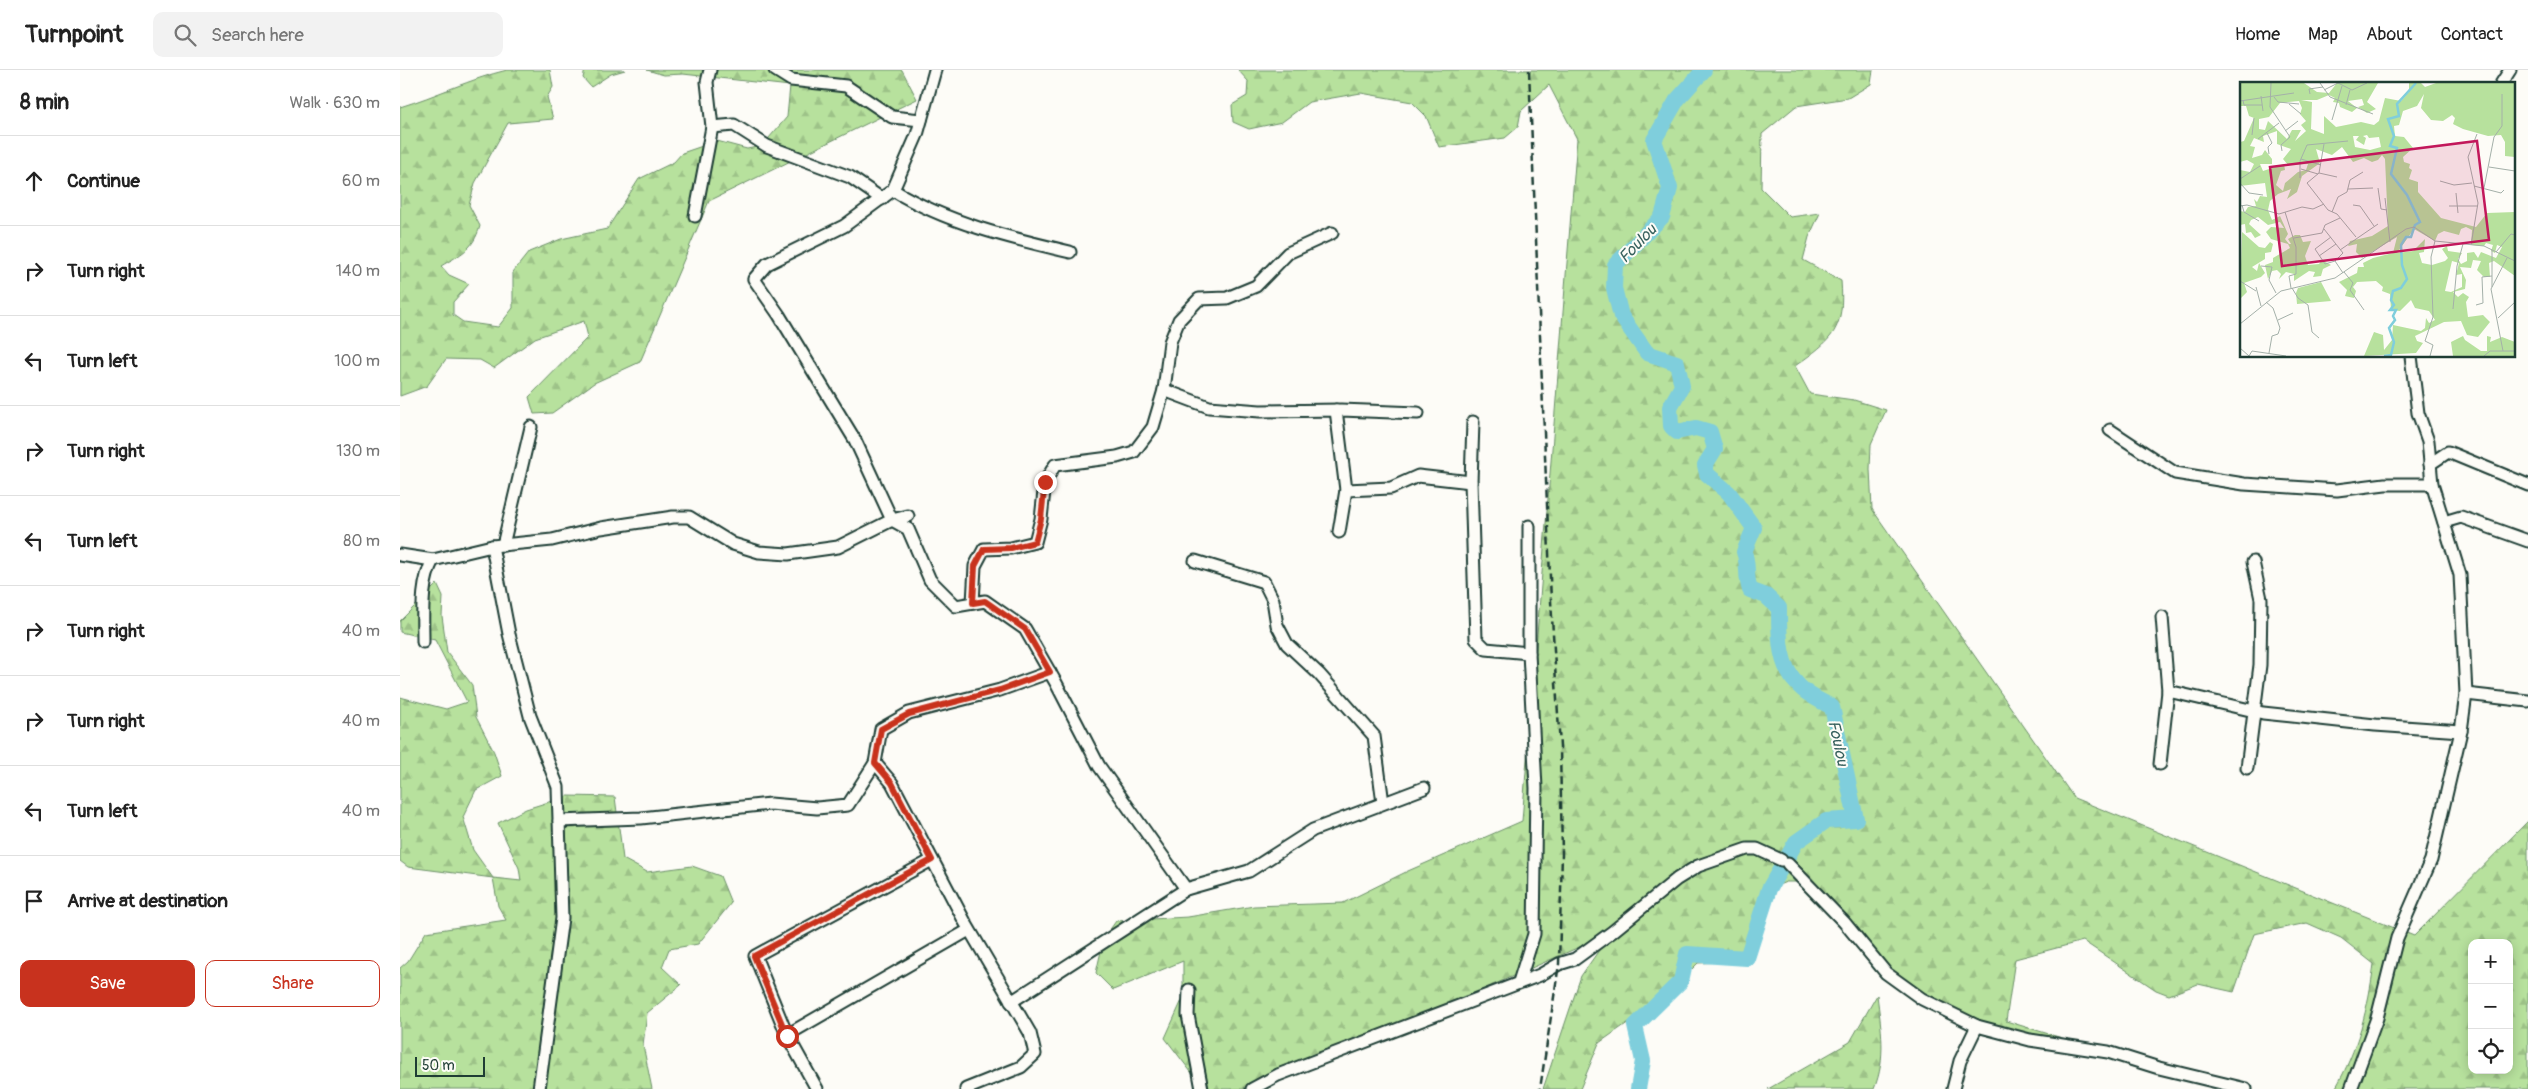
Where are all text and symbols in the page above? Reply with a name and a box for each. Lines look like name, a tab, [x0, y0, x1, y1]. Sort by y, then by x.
search box	[153, 12, 503, 57]
text: Turnpoint	[25, 20, 123, 49]
icon: search	[171, 21, 199, 49]
text: Search here	[211, 23, 304, 47]
text: Home	[2235, 23, 2280, 46]
text: Map	[2308, 23, 2338, 46]
text: About	[2366, 23, 2412, 46]
text: Contact	[2440, 23, 2503, 46]
inset map	[2240, 82, 2516, 358]
text: 8 min	[20, 89, 69, 116]
text: Walk · 630 m	[289, 93, 380, 113]
icon: ahead	[20, 167, 48, 195]
text: Continue	[67, 169, 140, 193]
text: 60 m	[342, 171, 380, 191]
water label: Foulou	[1615, 220, 1662, 267]
icon: right	[20, 257, 48, 285]
text: Turn right	[67, 259, 145, 283]
text: 140 m	[336, 261, 380, 281]
icon: left	[20, 347, 48, 375]
text: Turn left	[67, 349, 137, 373]
text: 100 m	[334, 351, 380, 371]
icon: right	[20, 437, 48, 465]
text: Turn right	[67, 439, 145, 463]
text: 130 m	[336, 441, 380, 461]
route end	[1034, 471, 1057, 494]
icon: left	[20, 527, 48, 555]
text: Turn left	[67, 529, 137, 553]
text: 80 m	[343, 531, 380, 551]
icon: right	[20, 617, 48, 645]
text: Turn right	[67, 619, 145, 643]
text: 40 m	[342, 621, 380, 641]
icon: right	[20, 707, 48, 735]
text: Turn right	[67, 709, 145, 733]
text: 40 m	[342, 711, 380, 731]
water label: Foulou	[1823, 719, 1853, 769]
icon: left	[20, 797, 48, 825]
text: Turn left	[67, 799, 137, 823]
text: 40 m	[342, 801, 380, 821]
icon: arrive	[20, 887, 48, 915]
text: Arrive at destination	[67, 889, 228, 913]
map controls	[2468, 939, 2513, 1074]
button: +	[2468, 939, 2513, 984]
button: Save	[20, 960, 195, 1007]
button: Share	[205, 960, 380, 1007]
button: −	[2468, 984, 2513, 1029]
route start	[776, 1025, 799, 1048]
button: locate	[2468, 1029, 2513, 1074]
scale bar	[415, 1054, 485, 1077]
text: 50 m	[422, 1057, 455, 1074]

